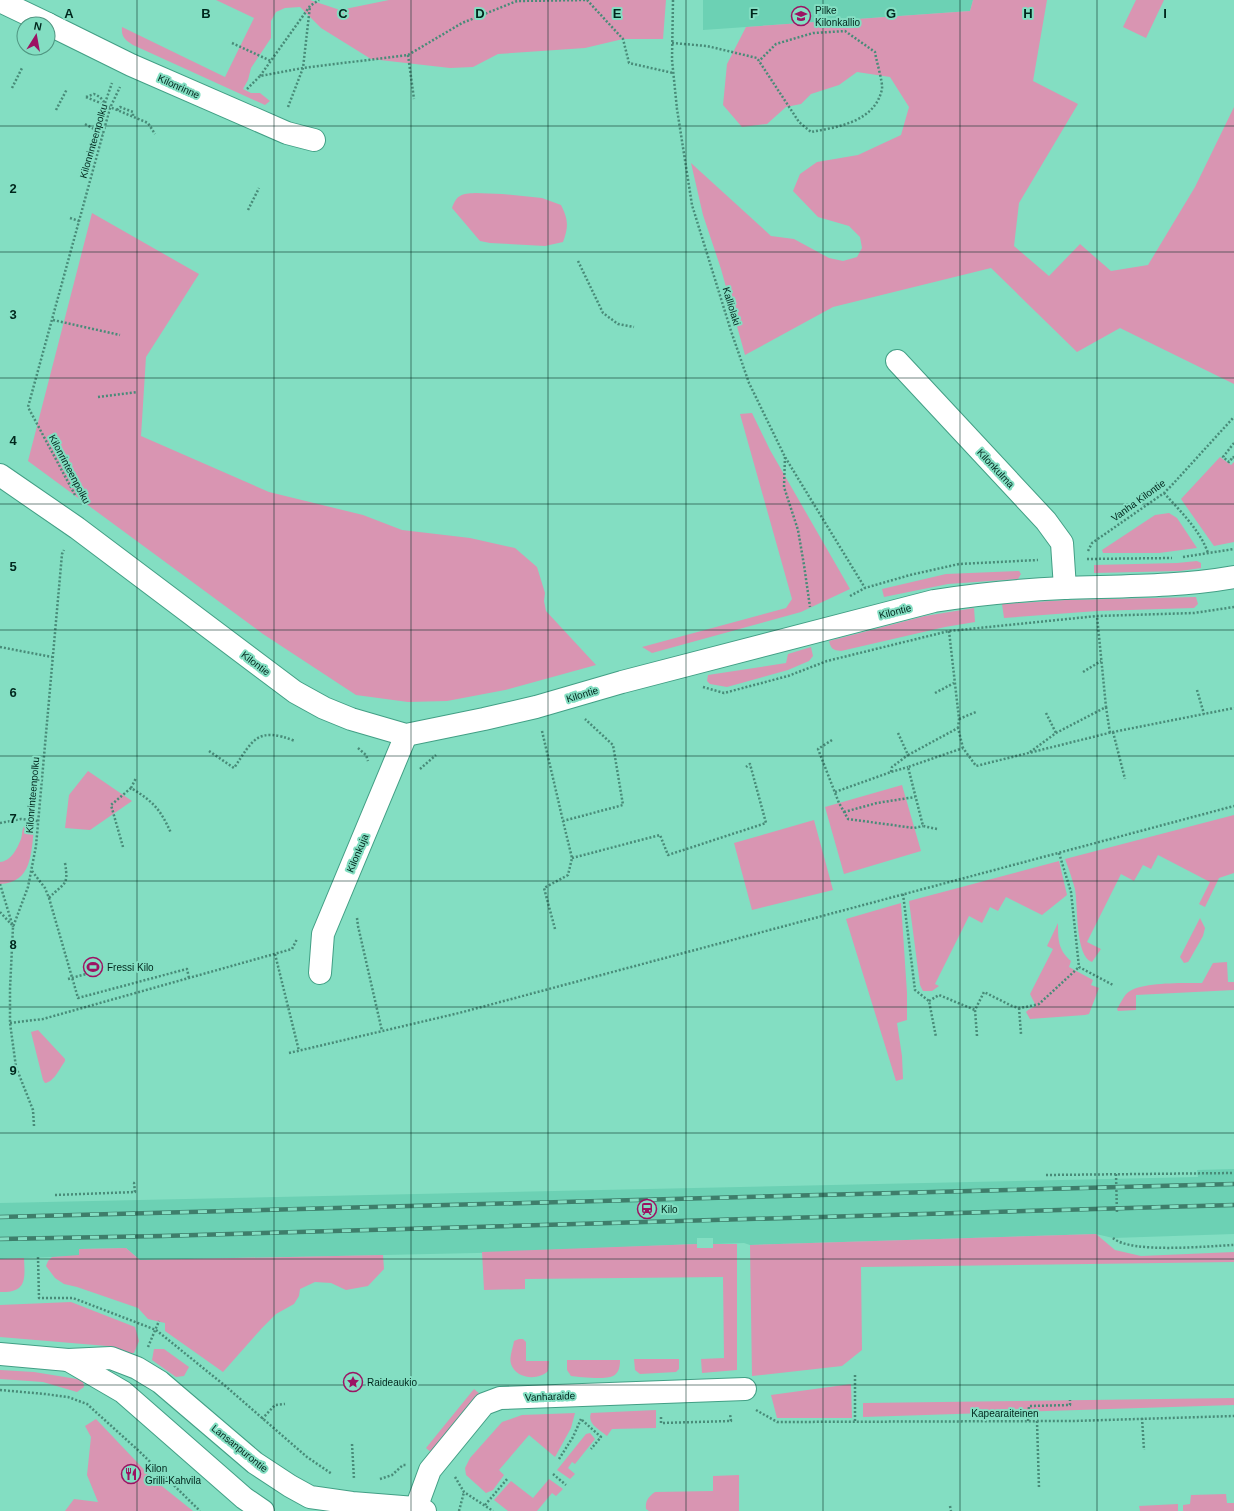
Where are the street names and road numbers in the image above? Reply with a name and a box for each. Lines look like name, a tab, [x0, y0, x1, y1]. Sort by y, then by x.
street label: Kilonrinne	[156, 72, 202, 101]
street label: Kilonrinteenpolku	[78, 103, 109, 180]
street label: Kalliolaki	[720, 286, 743, 327]
street label: Kilonrinteenpolku	[47, 433, 92, 506]
street label: Kilonkulma	[975, 447, 1017, 490]
street label: Vanha Kilontie	[1109, 477, 1168, 524]
street label: Kilontie	[878, 602, 913, 621]
street label: Kilontie	[239, 649, 272, 678]
street label: Kilontie	[565, 684, 600, 705]
street label: Kilonrinteenpolku	[24, 756, 41, 834]
street label: Kilonkuja	[344, 832, 371, 874]
street label: Vanharaide	[525, 1390, 576, 1403]
street label: Kapearaiteinen	[971, 1408, 1039, 1419]
street label: Lansanpurontie	[209, 1422, 270, 1475]

